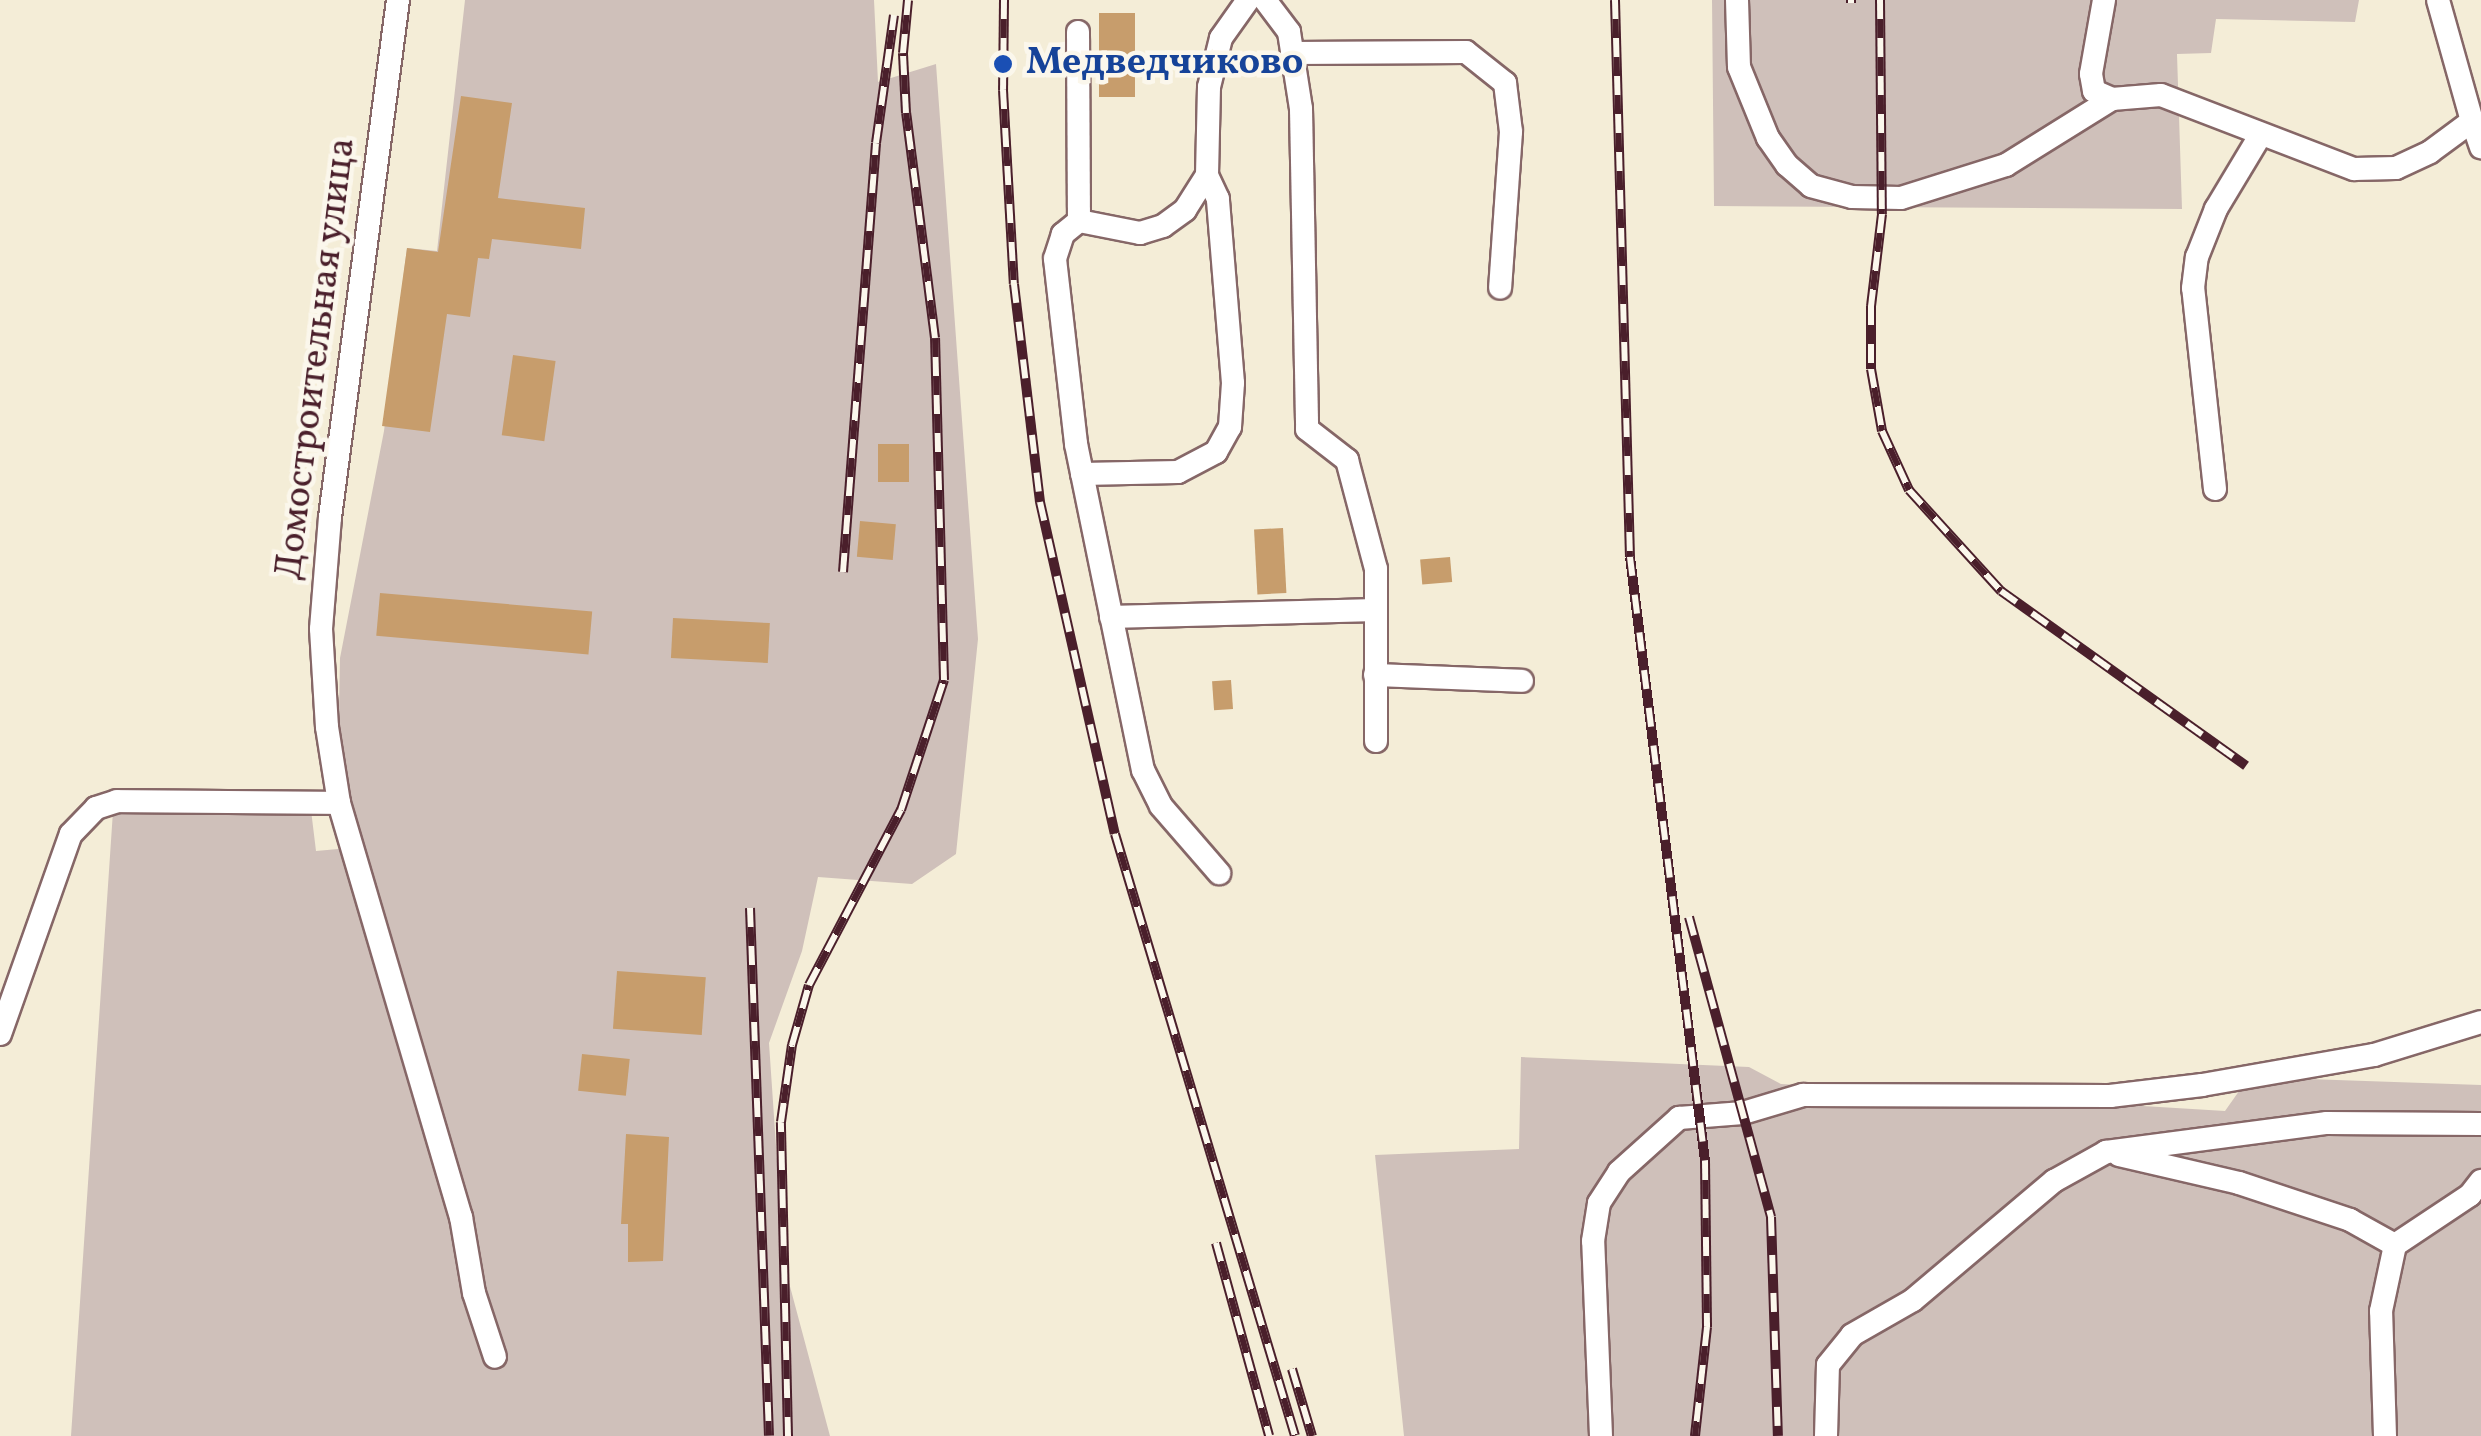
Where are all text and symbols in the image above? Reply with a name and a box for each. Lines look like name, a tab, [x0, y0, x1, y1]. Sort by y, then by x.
place label: Медведчиково	[1026, 41, 1303, 87]
marker: Медведчиково	[990, 51, 1016, 77]
street label: Домостроительная улица	[267, 135, 367, 583]

